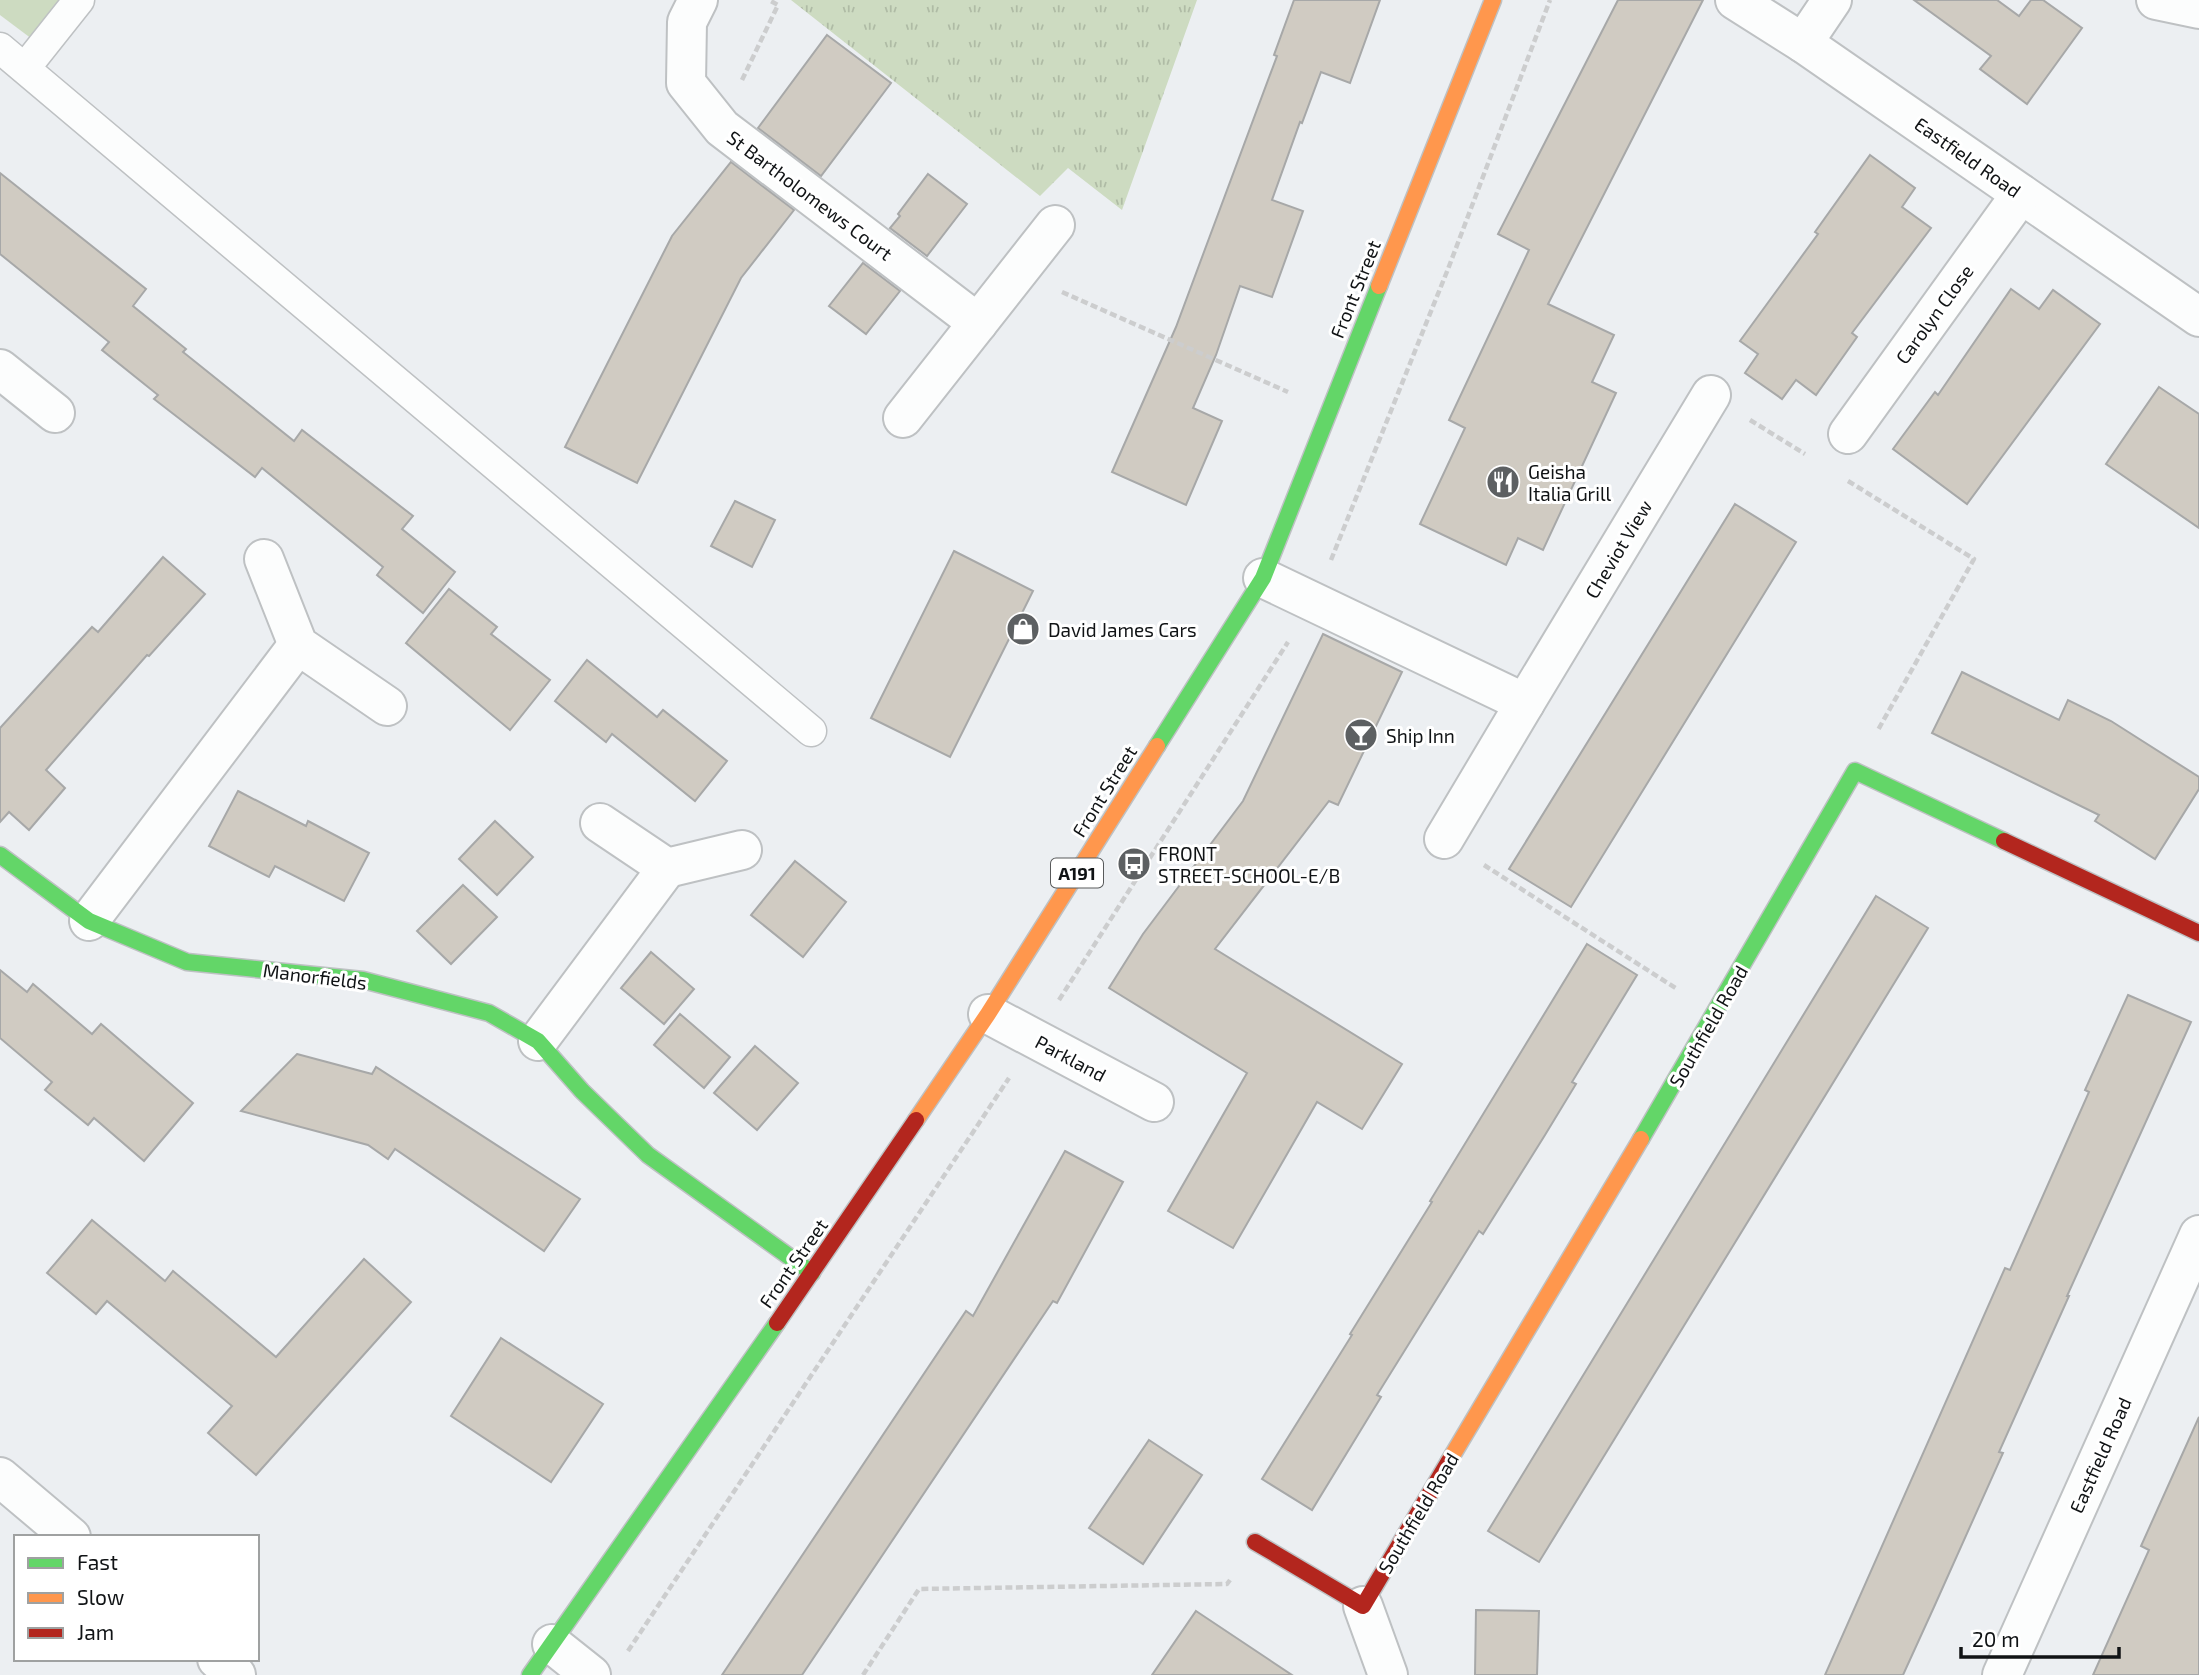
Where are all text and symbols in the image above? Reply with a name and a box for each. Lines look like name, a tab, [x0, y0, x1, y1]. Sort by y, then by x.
street label: Eastfield Road	[1911, 112, 2025, 202]
street label: St Bartholomews Court	[723, 125, 897, 265]
street label: Front Street	[1325, 237, 1385, 341]
street label: Carolyn Close	[1890, 260, 1978, 368]
place label: Geisha Italia Grill	[1528, 460, 1612, 505]
restaurant icon: Geisha Italia Grill	[1484, 463, 1522, 501]
street label: Cheviot View	[1580, 495, 1657, 602]
shop icon: David James Cars	[1004, 610, 1042, 648]
place label: David James Cars	[1048, 618, 1197, 641]
bar icon: Ship Inn	[1342, 716, 1380, 754]
place label: Ship Inn	[1386, 724, 1455, 747]
street label: Front Street	[1067, 741, 1141, 841]
place label: FRONT STREET-SCHOOL-E/B	[1158, 842, 1340, 887]
bus stop icon: FRONT STREET-SCHOOL-E/B	[1115, 845, 1153, 883]
road number: A191	[1051, 858, 1103, 888]
street label: Manorfields	[262, 958, 368, 994]
street label: Southfield Road	[1664, 961, 1752, 1091]
street label: Parkland	[1032, 1030, 1110, 1086]
street label: Front Street	[754, 1214, 832, 1312]
street label: Eastfield Road	[2064, 1394, 2136, 1516]
street label: Southfield Road	[1373, 1448, 1463, 1578]
legend	[14, 1535, 259, 1661]
text: Fast	[77, 1549, 118, 1574]
text: Slow	[77, 1584, 124, 1609]
scale bar	[1961, 1616, 2118, 1660]
text: Jam	[77, 1619, 114, 1644]
text: 20 m	[1972, 1626, 2020, 1651]

